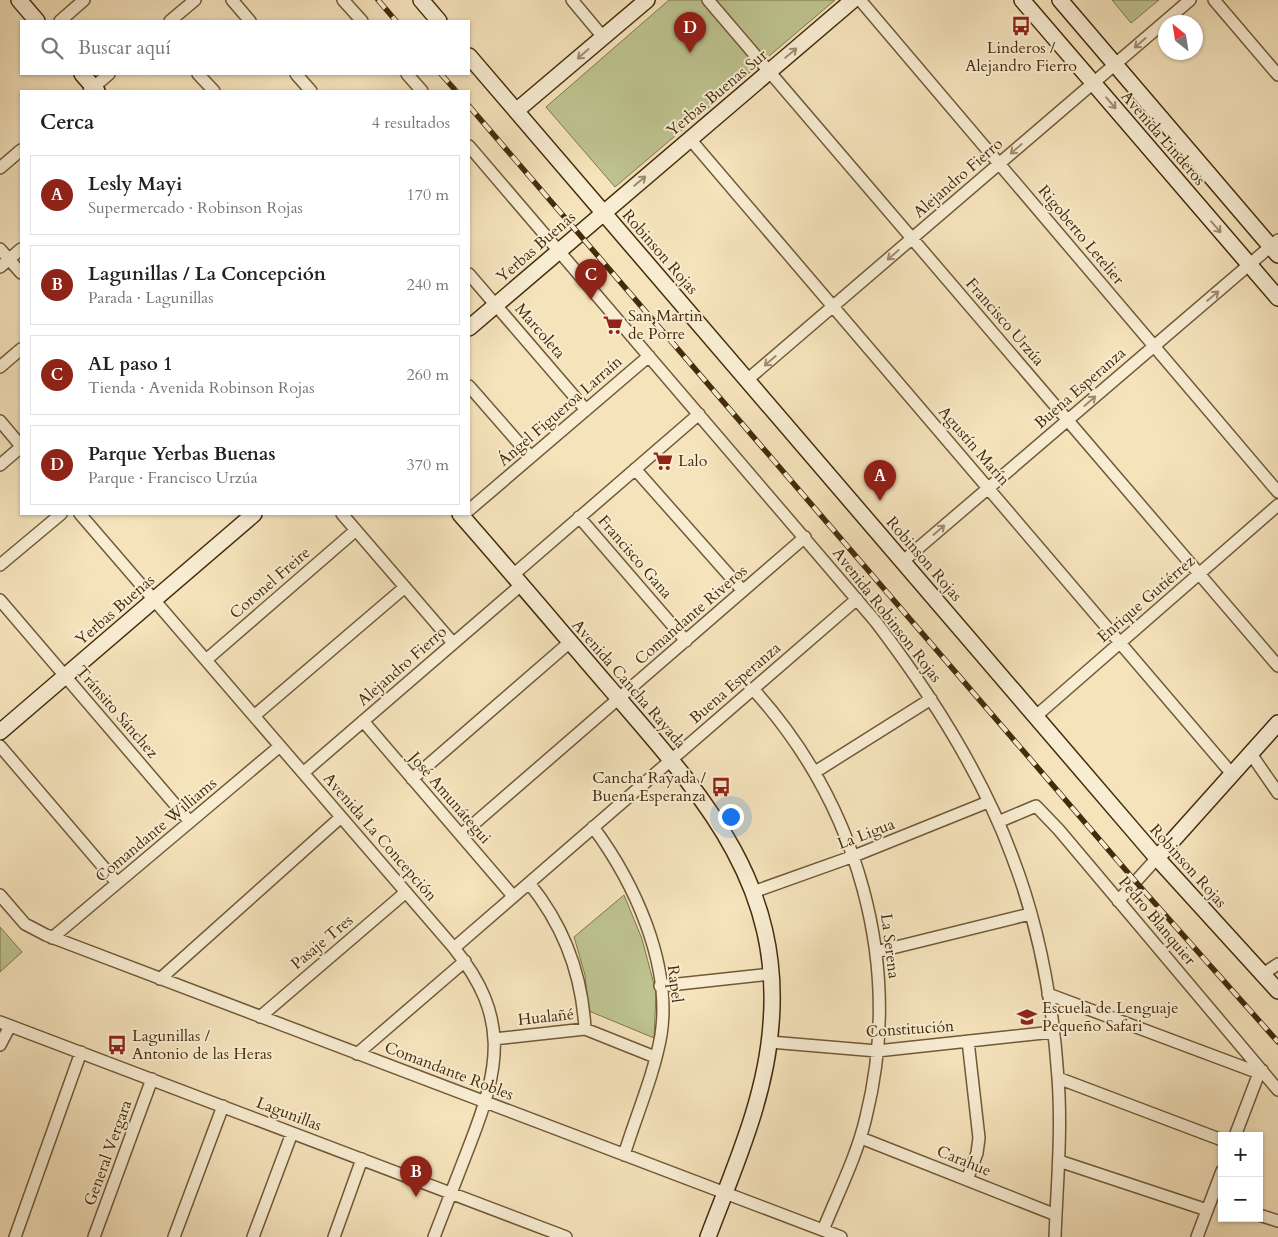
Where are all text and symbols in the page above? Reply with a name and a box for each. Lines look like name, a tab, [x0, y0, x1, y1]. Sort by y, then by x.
pin: D	[674, 12, 706, 53]
bus stop icon: Linderos / Alejandro Fierro	[1010, 15, 1032, 37]
north arrow	[1158, 15, 1203, 60]
search box	[20, 20, 470, 75]
icon: search	[38, 34, 66, 62]
text: Buscar aquí	[78, 35, 171, 61]
place label: Linderos / Alejandro Fierro	[965, 37, 1077, 77]
one-way arrow	[1133, 38, 1146, 49]
street label: Yerbas Buenas Sur	[662, 44, 772, 142]
one-way arrow	[784, 48, 797, 59]
one-way arrow	[577, 49, 590, 60]
street label: Avenida Linderos	[1116, 86, 1210, 190]
one-way arrow	[1105, 97, 1116, 110]
text: Cerca	[40, 108, 94, 137]
text: 4 resultados	[372, 112, 450, 134]
street label: Alejandro Fierro	[909, 133, 1008, 223]
one-way arrow	[1010, 143, 1023, 155]
text: Lesly Mayi	[88, 171, 182, 197]
one-way arrow	[634, 175, 647, 187]
street label: Rigoberto Letelier	[1033, 181, 1129, 290]
text: A	[51, 184, 63, 206]
text: 170 m	[407, 184, 449, 206]
text: Supermercado · Robinson Rojas	[88, 197, 303, 219]
street label: Robinson Rojas	[617, 205, 703, 299]
street label: Yerbas Buenas	[492, 206, 580, 288]
one-way arrow	[1211, 220, 1222, 233]
one-way arrow	[887, 249, 900, 260]
pin: C	[575, 259, 607, 300]
text: Lagunillas / La Concepción	[88, 261, 326, 287]
street label: Francisco Urzúa	[961, 273, 1049, 371]
text: B	[51, 274, 63, 296]
text: 240 m	[407, 274, 449, 296]
text: Parada · Lagunillas	[88, 287, 214, 309]
one-way arrow	[1206, 290, 1219, 301]
street label: Marcoleta	[510, 298, 570, 364]
place label: San Martin de Porre	[628, 305, 703, 345]
supermarket icon: San Martin de Porre	[602, 314, 624, 336]
street label: Buena Esperanza	[1030, 342, 1130, 434]
text: AL paso 1	[88, 351, 173, 377]
street label: Ángel Figueroa Larraín	[493, 351, 627, 471]
one-way arrow	[763, 355, 776, 366]
text: C	[51, 364, 63, 386]
text: 260 m	[407, 364, 449, 386]
text: Tienda · Avenida Robinson Rojas	[88, 377, 315, 399]
one-way arrow	[1083, 396, 1096, 407]
street label: Agustín Marín	[933, 401, 1015, 491]
text: Parque Yerbas Buenas	[88, 441, 276, 467]
supermarket icon: Lalo	[652, 450, 674, 472]
place label: Lalo	[678, 450, 708, 472]
text: D	[50, 454, 64, 476]
text: 370 m	[407, 454, 449, 476]
pin: A	[864, 460, 896, 501]
text: Parque · Francisco Urzúa	[88, 467, 258, 489]
street label: Francisco Gana	[593, 511, 677, 604]
street label: Robinson Rojas	[881, 512, 967, 606]
one-way arrow	[933, 524, 946, 535]
street label: Coronel Freire	[225, 542, 315, 624]
street label: Avenida Robinson Rojas	[827, 543, 947, 687]
street label: Enrique Gutiérrez	[1093, 550, 1199, 648]
street label: Comandante Riveros	[630, 560, 752, 670]
street label: Yerbas Buenas	[71, 569, 159, 651]
street label: Avenida Cancha Rayada	[567, 615, 691, 753]
street label: Alejandro Fierro	[353, 621, 452, 711]
street label: Buena Esperanza	[685, 637, 785, 729]
street label: Tránsito Sánchez	[71, 661, 163, 763]
street label: José Amunátegui	[403, 746, 496, 849]
place label: Cancha Rayada / Buena Esperanza	[592, 767, 707, 807]
street label: Avenida La Concepción	[318, 768, 442, 906]
street label: Comandante Williams	[91, 773, 221, 887]
bus stop icon: Cancha Rayada / Buena Esperanza	[710, 776, 732, 798]
your location	[718, 804, 744, 830]
street label: La Ligua	[834, 813, 898, 855]
street label: Robinson Rojas	[1144, 819, 1232, 913]
street label: Pedro Blanquier	[1113, 872, 1201, 970]
street label: Pasaje Tres	[286, 909, 358, 975]
street label: La Serena	[875, 912, 905, 980]
street label: Rapel	[662, 964, 688, 1004]
place label: Escuela de Lenguaje Pequeño Safari	[1042, 997, 1178, 1037]
street label: Hualañé	[517, 1003, 575, 1031]
school or university icon: Escuela de Lenguaje Pequeño Safari	[1016, 1006, 1038, 1028]
street label: Constitución	[865, 1015, 955, 1043]
place label: Lagunillas / Antonio de las Heras	[132, 1025, 272, 1065]
bus stop icon: Lagunillas / Antonio de las Heras	[106, 1034, 128, 1056]
street label: Comandante Robles	[381, 1036, 517, 1106]
street label: Lagunillas	[253, 1091, 325, 1137]
street label: General Vergara	[79, 1097, 137, 1209]
map controls	[1218, 1132, 1263, 1222]
button: +	[1218, 1132, 1263, 1177]
street label: Carahue	[934, 1140, 994, 1182]
pin: B	[400, 1156, 432, 1197]
button: −	[1218, 1177, 1263, 1222]

